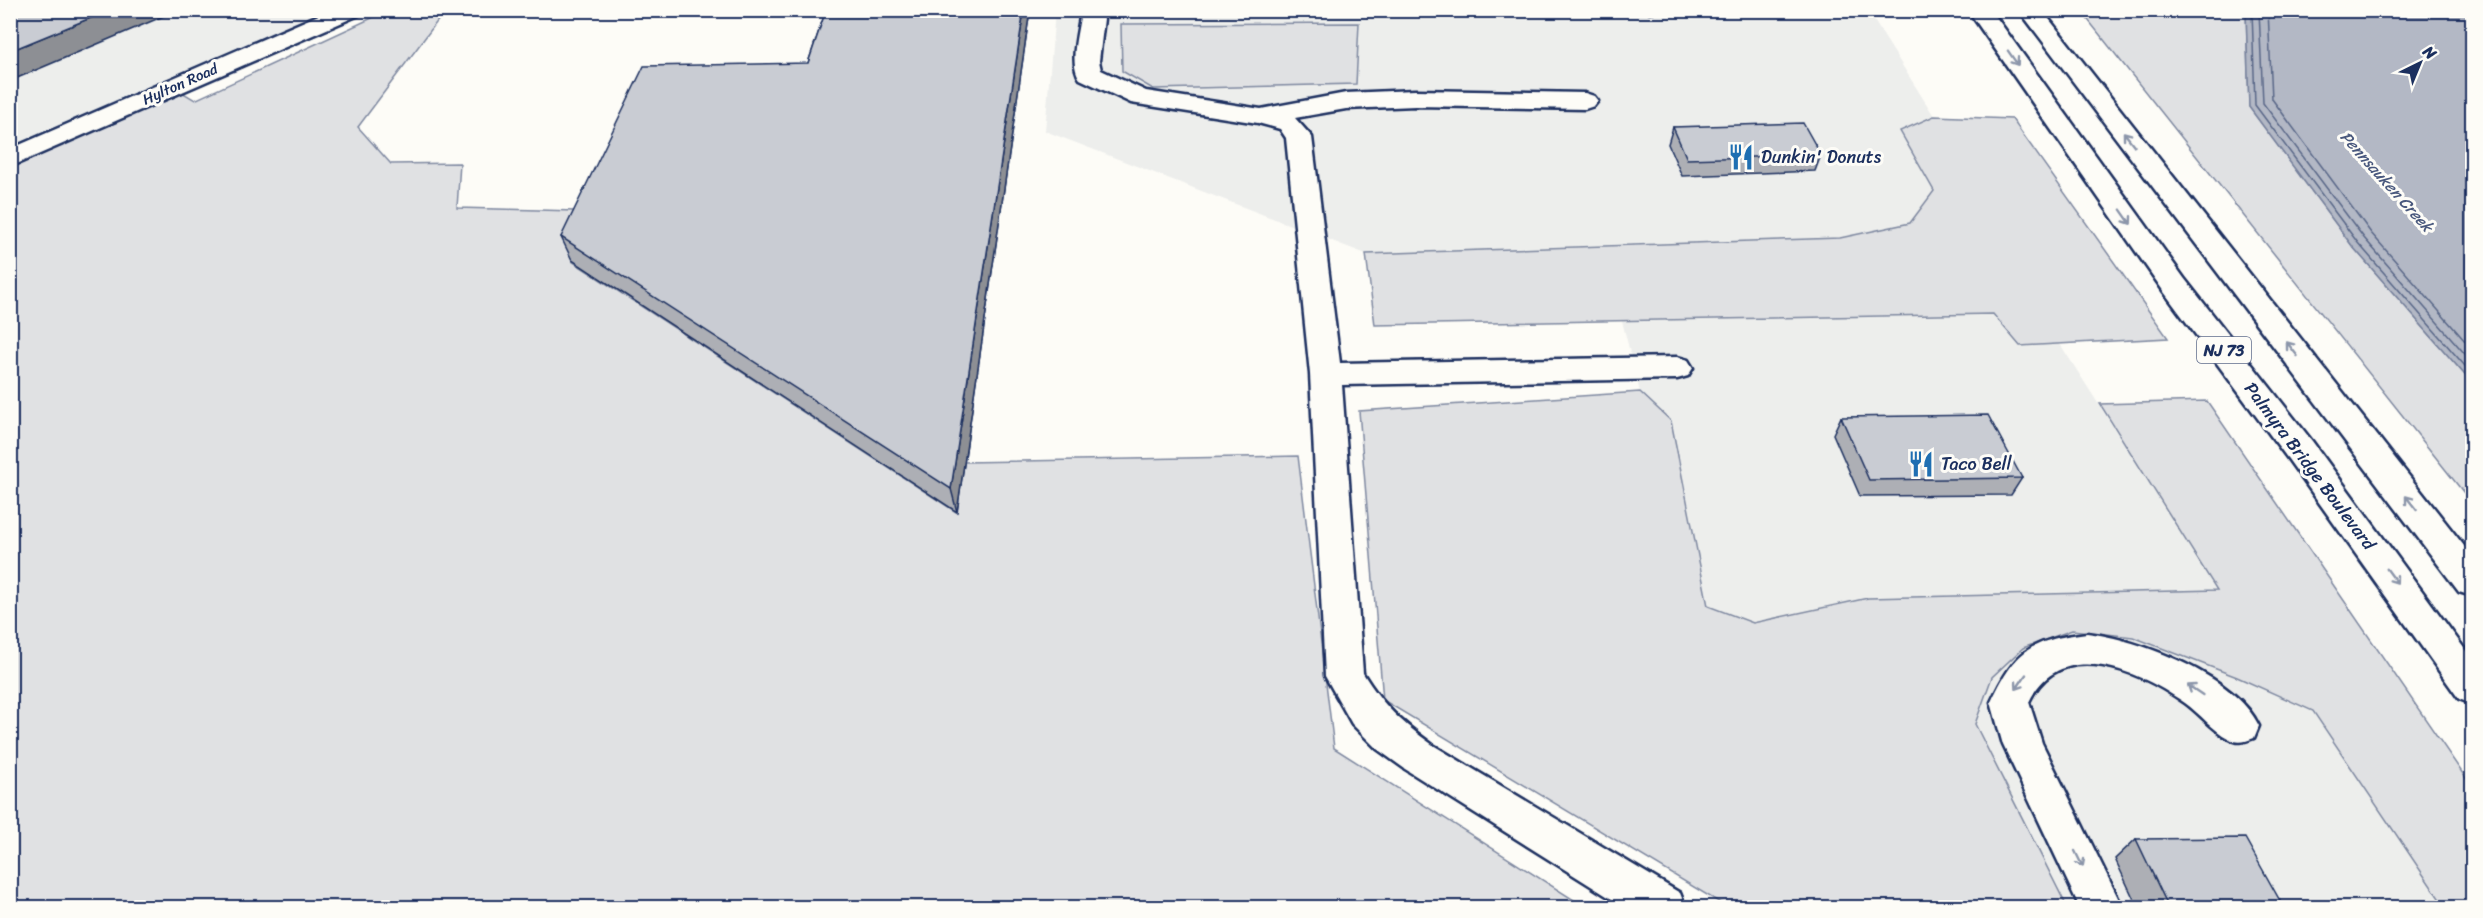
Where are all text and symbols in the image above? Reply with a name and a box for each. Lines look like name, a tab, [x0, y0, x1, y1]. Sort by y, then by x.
north arrow	[2390, 33, 2450, 93]
text: N	[2415, 37, 2444, 67]
one-way arrow	[2007, 49, 2019, 66]
street label: Hylton Road	[138, 55, 223, 112]
water label: Pennsauken Creek	[2333, 124, 2442, 241]
one-way arrow	[2123, 131, 2136, 147]
place label: Dunkin' Donuts	[1761, 141, 1882, 173]
restaurant icon: Dunkin' Donuts	[1726, 142, 1756, 172]
one-way arrow	[2120, 208, 2132, 225]
road number: NJ 73	[2197, 337, 2251, 363]
one-way arrow	[2285, 341, 2298, 357]
street label: Palmyra Bridge Boulevard	[2236, 375, 2385, 558]
place label: Taco Bell	[1941, 448, 2013, 480]
restaurant icon: Taco Bell	[1906, 449, 1936, 479]
one-way arrow	[2405, 495, 2418, 511]
one-way arrow	[2385, 568, 2398, 584]
one-way arrow	[2015, 673, 2027, 690]
one-way arrow	[2186, 683, 2203, 696]
one-way arrow	[2073, 850, 2085, 868]

